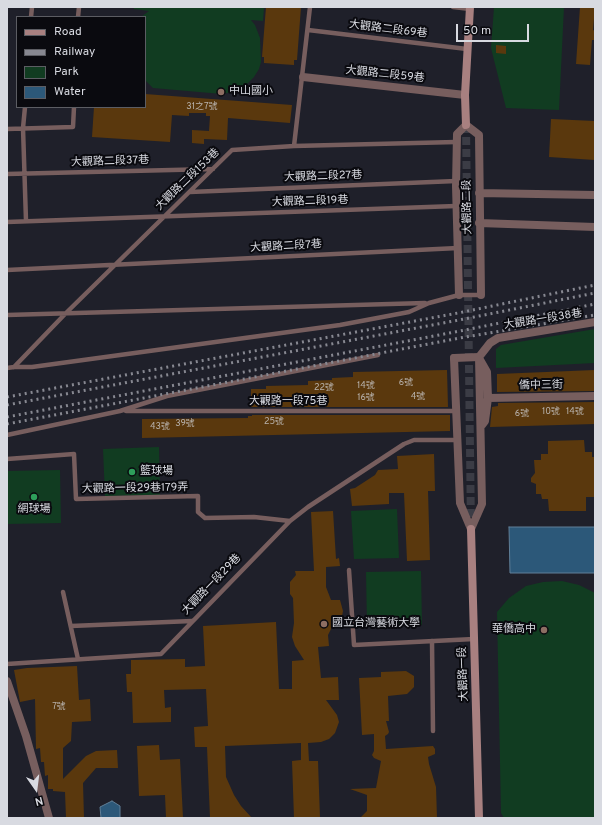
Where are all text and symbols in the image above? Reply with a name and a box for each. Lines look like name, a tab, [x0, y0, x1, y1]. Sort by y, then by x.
legend	[16, 16, 146, 108]
scale bar	[458, 16, 531, 42]
street label: 大觀路二段69巷	[348, 19, 428, 41]
text: 50 m	[463, 23, 491, 39]
text: Road	[54, 24, 82, 40]
text: Railway	[54, 44, 95, 60]
text: Park	[54, 64, 79, 80]
street label: 大觀路二段59巷	[345, 64, 425, 86]
text: Water	[54, 84, 86, 100]
place label: 中山國小	[229, 85, 273, 99]
marker: 中山國小	[216, 87, 226, 97]
house number: 31之7號	[186, 102, 218, 112]
street label: 大觀路二段153巷	[153, 146, 223, 214]
street label: 大觀路二段37巷	[71, 154, 149, 170]
street label: 大觀路二段27巷	[284, 169, 362, 185]
street label: 大觀路二段	[461, 179, 475, 235]
street label: 大觀路二段19巷	[271, 194, 349, 210]
street label: 大觀路二段7巷	[250, 239, 322, 255]
street label: 大觀路一段38巷	[503, 307, 583, 333]
house number: 6號	[399, 378, 413, 388]
street label: 僑中三街	[519, 379, 563, 393]
house number: 14號	[357, 381, 375, 391]
house number: 22號	[314, 383, 334, 393]
house number: 4號	[411, 392, 425, 402]
house number: 16號	[357, 393, 375, 403]
street label: 大觀路一段75巷	[249, 395, 327, 409]
house number: 10號	[542, 407, 560, 417]
house number: 14號	[566, 407, 584, 417]
house number: 6號	[515, 409, 529, 419]
house number: 25號	[264, 417, 284, 427]
house number: 39號	[175, 419, 195, 429]
house number: 43號	[150, 422, 170, 432]
place label: 籃球場	[140, 465, 173, 479]
marker: 籃球場	[127, 467, 137, 477]
street label: 大觀路一段29巷179弄	[82, 481, 188, 497]
marker: 網球場	[29, 492, 39, 502]
place label: 網球場	[18, 503, 50, 517]
street label: 大觀路一段29巷	[180, 552, 244, 618]
place label: 國立台灣藝術大學	[332, 617, 420, 631]
marker: 國立台灣藝術大學	[319, 619, 329, 629]
place label: 華僑高中	[492, 623, 536, 637]
marker: 華僑高中	[539, 625, 549, 635]
street label: 大觀路一段	[456, 646, 472, 702]
house number: 7號	[52, 702, 66, 712]
north arrow	[16, 769, 56, 809]
text: N	[33, 793, 44, 808]

